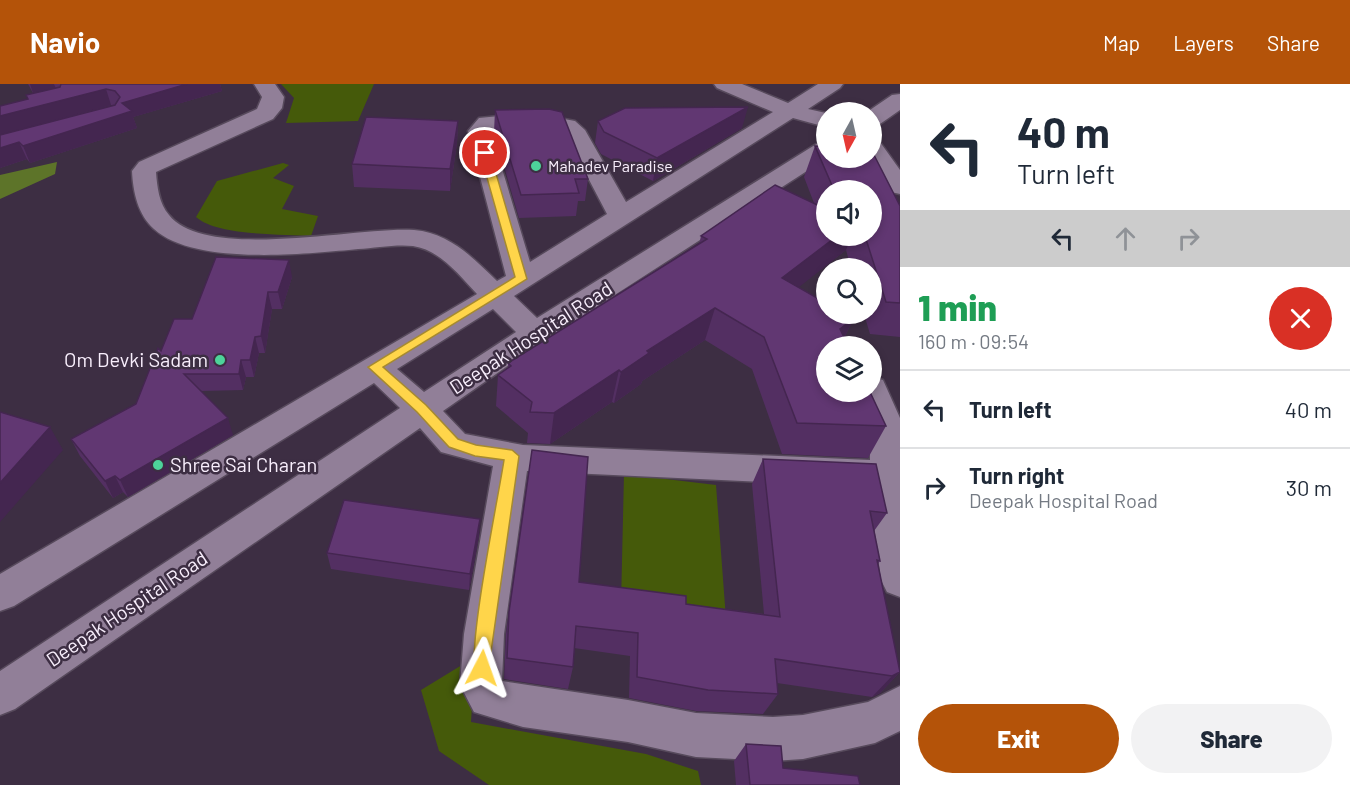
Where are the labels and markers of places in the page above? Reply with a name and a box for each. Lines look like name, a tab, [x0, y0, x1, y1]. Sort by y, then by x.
pin	[459, 127, 510, 178]
place label: Mahadev Paradise	[548, 156, 673, 175]
marker: Mahadev Paradise	[529, 159, 543, 173]
place label: Om Devki Sadam	[64, 347, 208, 371]
marker: Om Devki Sadam	[213, 353, 227, 367]
place label: Shree Sai Charan	[170, 452, 317, 476]
marker: Shree Sai Charan	[151, 458, 165, 472]

